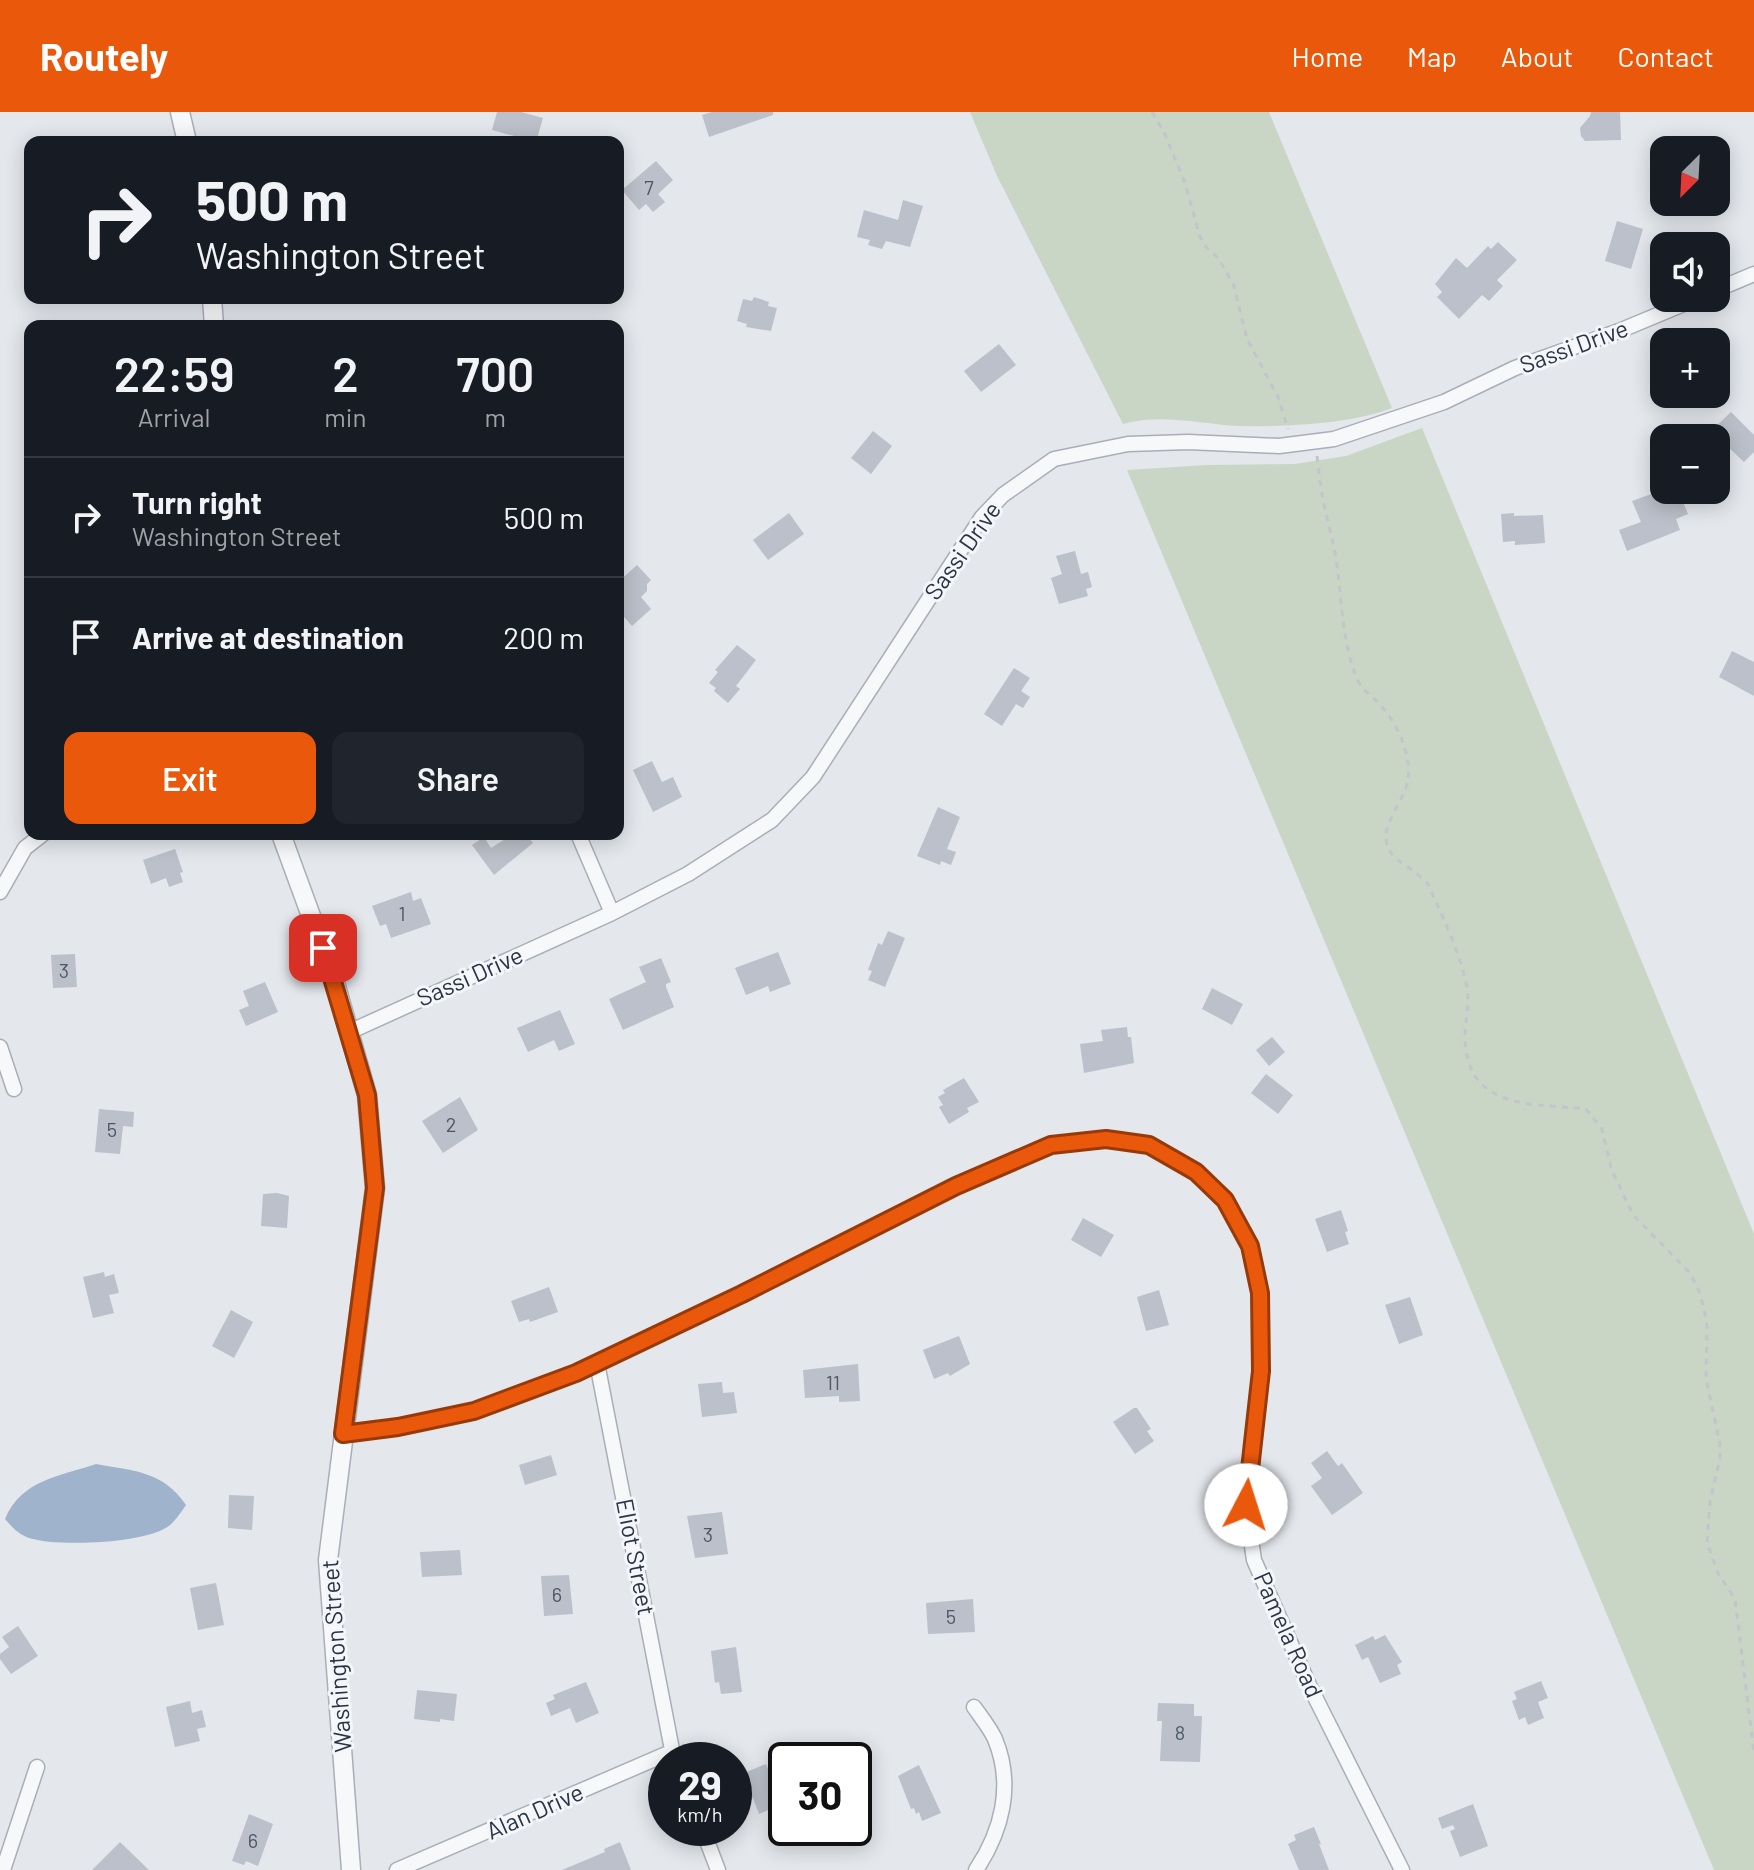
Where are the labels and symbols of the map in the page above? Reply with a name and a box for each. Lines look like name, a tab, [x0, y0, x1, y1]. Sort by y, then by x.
north arrow	[1650, 136, 1730, 216]
house number: 7	[644, 175, 654, 199]
street label: Sassi Drive	[1515, 313, 1632, 379]
street label: Sassi Drive	[917, 495, 1006, 605]
house number: 1	[399, 901, 406, 925]
pin	[289, 914, 357, 982]
street label: Sassi Drive	[412, 939, 527, 1012]
house number: 3	[59, 958, 69, 982]
house number: 2	[446, 1112, 456, 1136]
house number: 5	[107, 1117, 117, 1141]
house number: 11	[826, 1370, 840, 1394]
position arrow	[1204, 1463, 1288, 1547]
street label: Eliot Street	[611, 1496, 662, 1617]
house number: 3	[703, 1522, 713, 1546]
street label: Washington Street	[314, 1559, 357, 1754]
street label: Pamela Road	[1249, 1567, 1330, 1702]
house number: 6	[552, 1582, 562, 1606]
house number: 5	[946, 1604, 956, 1628]
house number: 8	[1175, 1720, 1185, 1744]
speed limit sign: 30	[768, 1742, 872, 1846]
street label: Alan Drive	[481, 1776, 588, 1845]
house number: 6	[248, 1828, 258, 1852]

